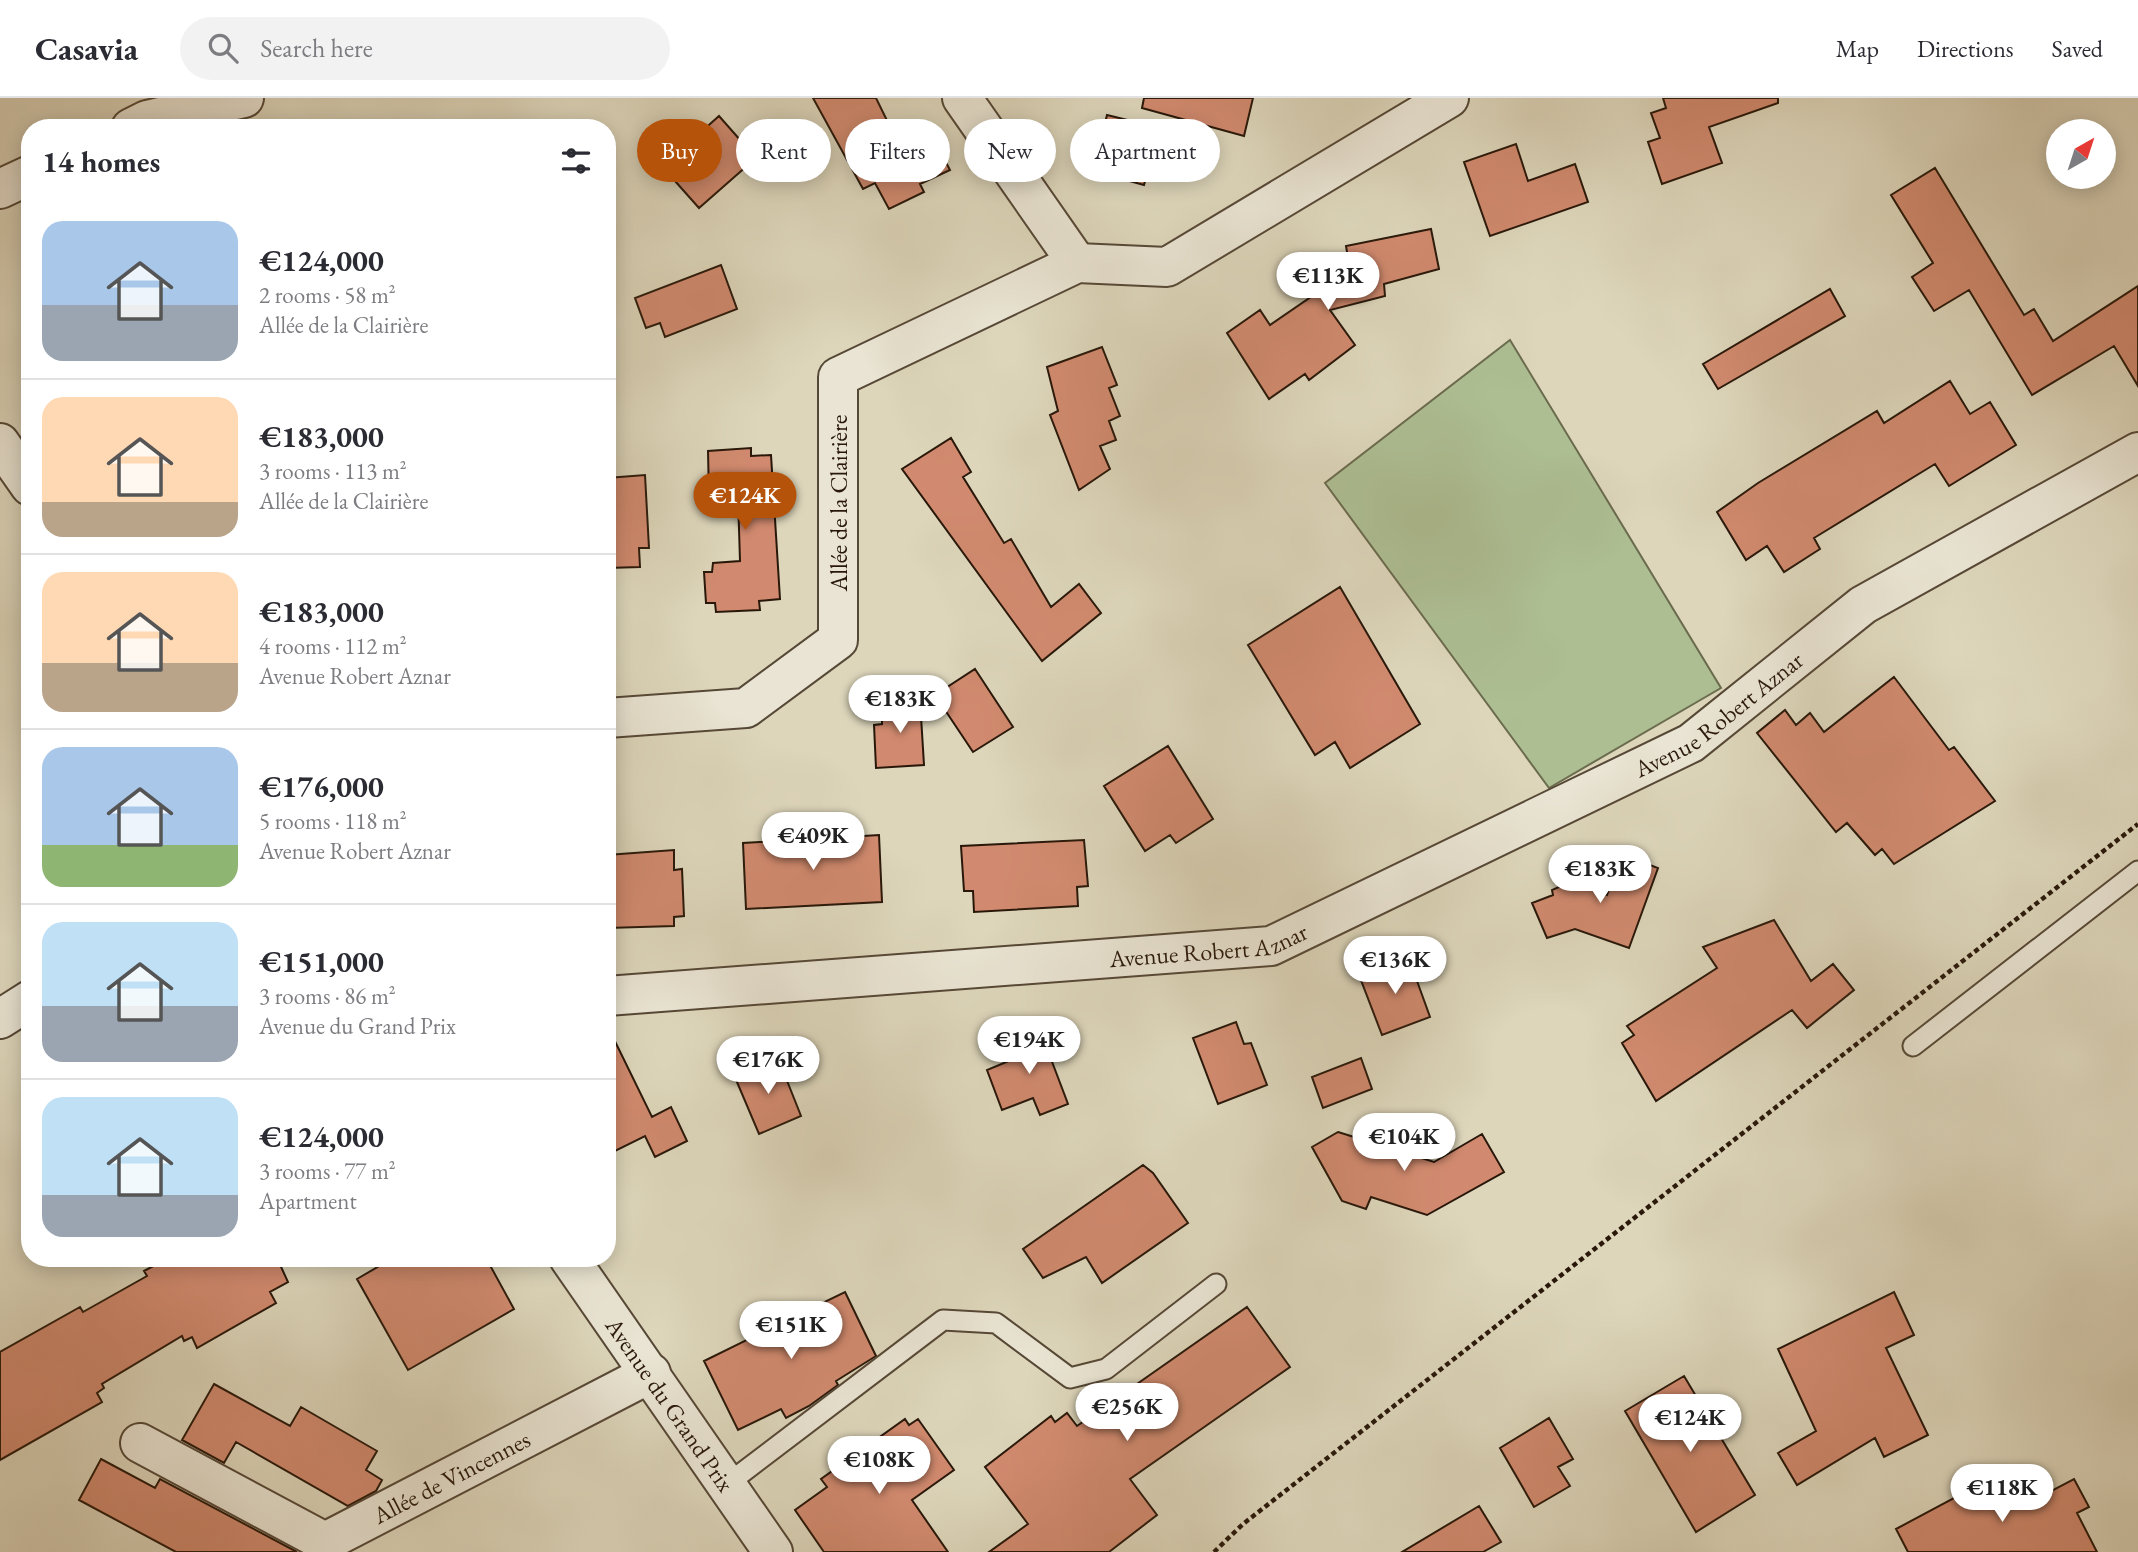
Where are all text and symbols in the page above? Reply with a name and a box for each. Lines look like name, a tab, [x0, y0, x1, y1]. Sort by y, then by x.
search box	[180, 17, 670, 80]
text: Casavia	[35, 27, 138, 70]
icon: search	[204, 29, 242, 67]
text: Search here	[260, 31, 373, 65]
text: Map	[1836, 33, 1879, 64]
text: Directions	[1917, 33, 2014, 64]
text: Saved	[2052, 33, 2103, 64]
chip: Buy	[637, 119, 722, 182]
chip: Rent	[736, 119, 831, 182]
chip: Filters	[845, 119, 950, 182]
chip: New	[964, 119, 1056, 182]
chip: Apartment	[1070, 119, 1220, 182]
north arrow	[2046, 119, 2116, 189]
map controls	[2046, 119, 2116, 189]
text: 14 homes	[42, 142, 160, 181]
icon: filters	[557, 142, 595, 180]
text: €124,000	[259, 241, 384, 280]
icon: home	[98, 249, 182, 333]
pin: €113K	[1279, 252, 1377, 312]
text: €113K	[1292, 260, 1364, 290]
text: 2 rooms · 58 m²	[259, 280, 396, 310]
text: Allée de la Clairière	[259, 310, 428, 340]
street label: Allée de la Clairière	[823, 415, 854, 592]
text: €183,000	[259, 417, 384, 456]
icon: home	[98, 425, 182, 509]
text: 3 rooms · 113 m²	[259, 456, 407, 486]
pin: €124K	[696, 472, 794, 532]
text: €124K	[709, 480, 781, 510]
text: Allée de la Clairière	[259, 486, 428, 516]
text: €183,000	[259, 592, 384, 631]
icon: home	[98, 600, 182, 684]
text: 4 rooms · 112 m²	[259, 631, 407, 661]
street label: Avenue Robert Aznar	[1628, 644, 1809, 784]
text: Avenue Robert Aznar	[259, 661, 451, 691]
pin: €183K	[851, 676, 949, 735]
text: €183K	[864, 683, 936, 713]
text: €176,000	[259, 767, 384, 806]
icon: home	[98, 775, 182, 859]
text: 5 rooms · 118 m²	[259, 806, 407, 836]
pin: €409K	[764, 812, 862, 872]
text: €409K	[777, 820, 849, 850]
text: Avenue Robert Aznar	[259, 836, 451, 866]
pin: €183K	[1551, 846, 1649, 905]
text: €183K	[1564, 853, 1636, 883]
street label: Avenue Robert Aznar	[1107, 915, 1312, 974]
pin: €136K	[1346, 936, 1444, 996]
text: €151,000	[259, 942, 384, 981]
text: €136K	[1359, 944, 1431, 974]
icon: home	[98, 950, 182, 1034]
text: 3 rooms · 86 m²	[259, 981, 396, 1011]
text: Avenue du Grand Prix	[259, 1011, 456, 1041]
pin: €194K	[980, 1016, 1078, 1076]
text: €194K	[993, 1024, 1065, 1054]
pin: €176K	[719, 1037, 817, 1096]
text: €176K	[732, 1044, 804, 1074]
pin: €104K	[1355, 1114, 1453, 1173]
text: €124,000	[259, 1117, 384, 1156]
text: €104K	[1368, 1121, 1440, 1151]
icon: home	[98, 1125, 182, 1209]
text: 3 rooms · 77 m²	[259, 1156, 396, 1186]
text: Apartment	[259, 1186, 357, 1216]
pin: €151K	[742, 1302, 840, 1361]
text: €151K	[755, 1309, 827, 1339]
street label: Avenue du Grand Prix	[599, 1310, 742, 1498]
pin: €256K	[1078, 1384, 1176, 1443]
text: €256K	[1091, 1391, 1163, 1421]
pin: €124K	[1641, 1394, 1739, 1454]
text: €124K	[1654, 1402, 1726, 1432]
street label: Allée de Vincennes	[366, 1423, 535, 1531]
pin: €108K	[830, 1436, 928, 1496]
text: €108K	[843, 1444, 915, 1474]
pin: €118K	[1953, 1464, 2051, 1524]
text: €118K	[1966, 1472, 2038, 1502]

